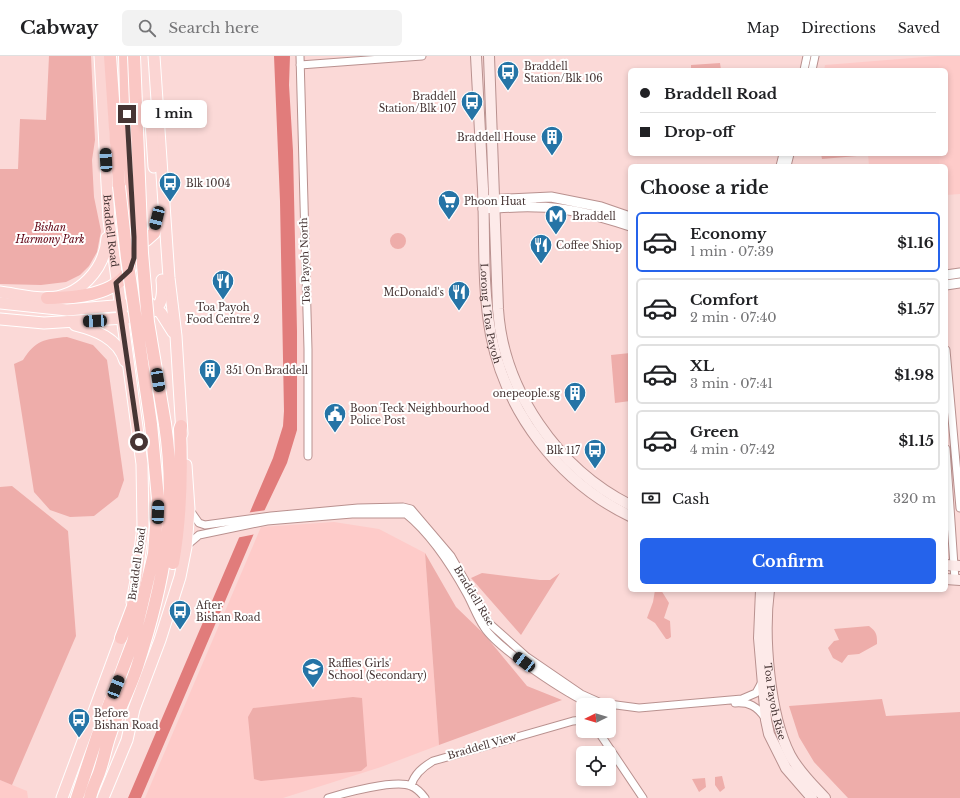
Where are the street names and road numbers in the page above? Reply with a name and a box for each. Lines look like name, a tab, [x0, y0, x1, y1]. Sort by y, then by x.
street label: Braddell Road	[101, 194, 122, 268]
street label: Toa Payoh North	[297, 217, 313, 305]
street label: Lorong 1 Toa Payoh	[478, 263, 504, 365]
street label: Braddell Road	[125, 527, 149, 601]
street label: Braddell Rise	[451, 563, 497, 629]
street label: Toa Payoh Rise	[762, 662, 789, 742]
street label: Braddell View	[446, 730, 519, 762]

